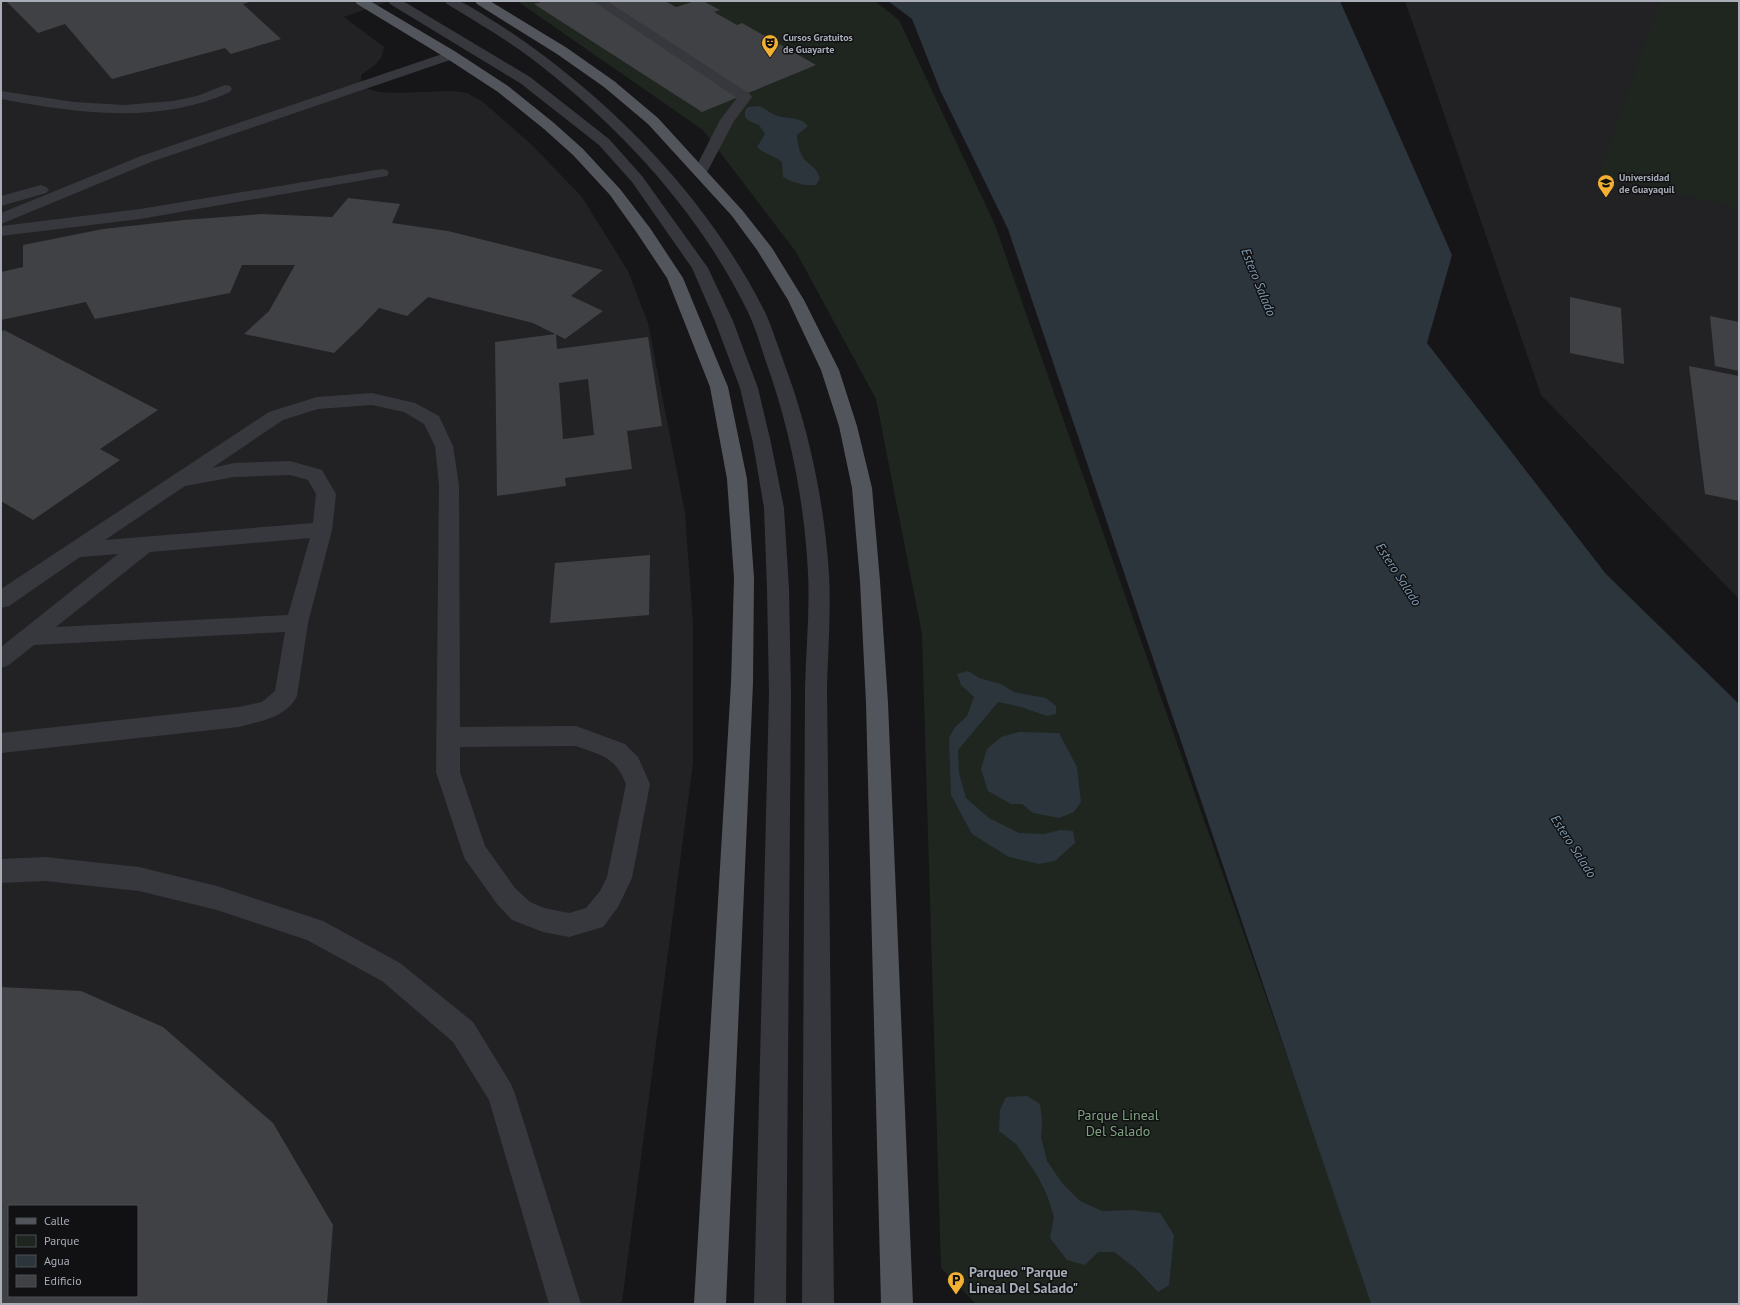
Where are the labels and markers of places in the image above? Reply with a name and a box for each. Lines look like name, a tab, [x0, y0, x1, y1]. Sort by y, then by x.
place label: Cursos Gratuitos de Guayarte	[783, 31, 853, 56]
theatre icon: Cursos Gratuitos de Guayarte	[760, 33, 780, 58]
place label: Universidad de Guayaquil	[1619, 171, 1674, 196]
school or university icon: Universidad de Guayaquil	[1596, 173, 1616, 198]
place label: Parqueo "Parque Lineal Del Salado"	[969, 1263, 1078, 1297]
parking icon: Parqueo "Parque Lineal Del Salado"	[946, 1270, 966, 1295]

